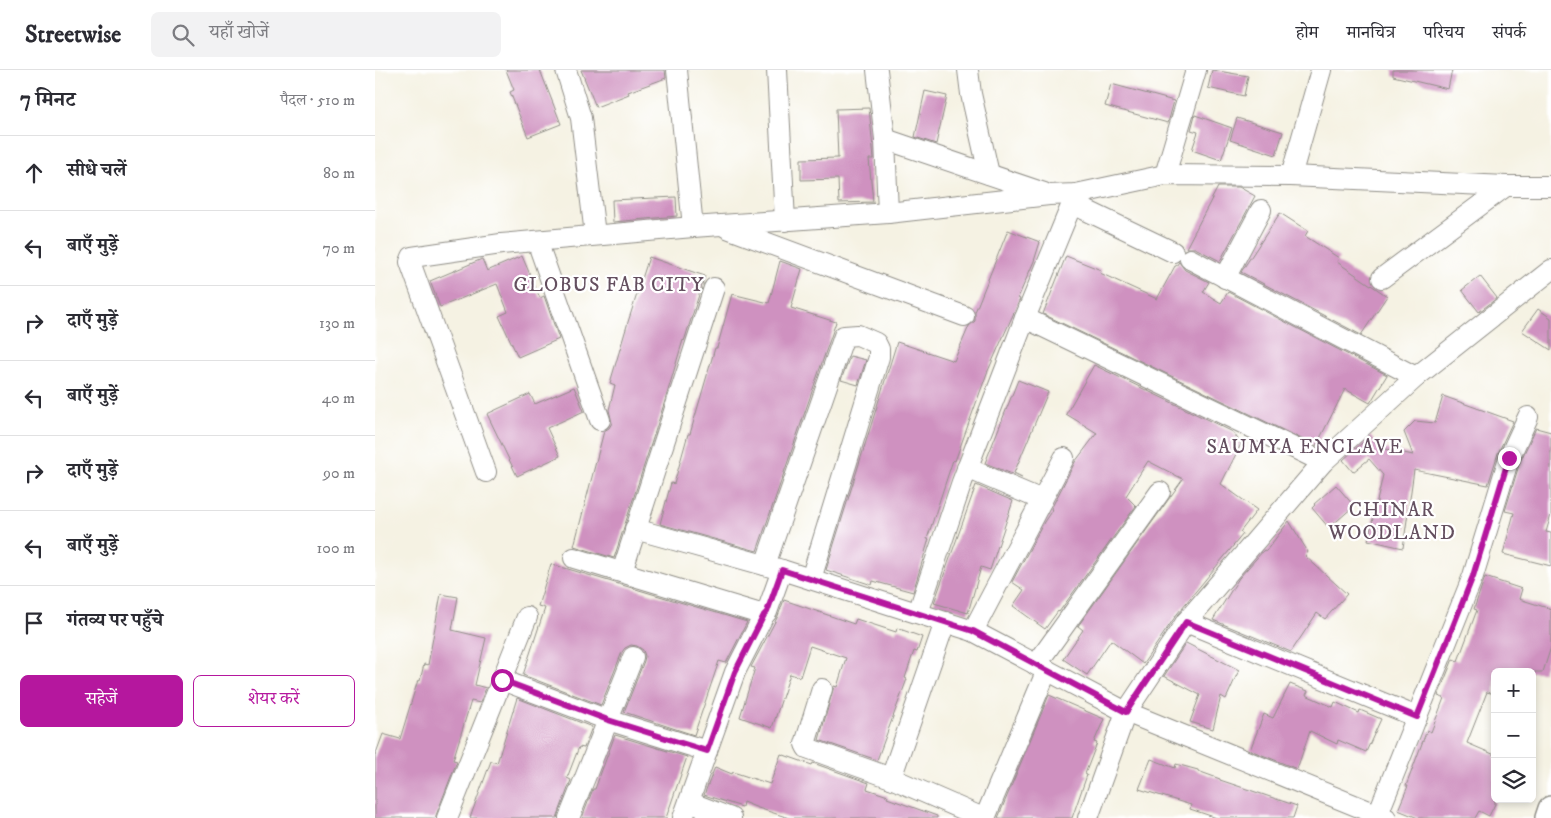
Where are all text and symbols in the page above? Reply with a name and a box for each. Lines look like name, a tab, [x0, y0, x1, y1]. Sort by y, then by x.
search box	[151, 12, 501, 57]
text: Streetwise	[25, 20, 121, 50]
icon: search	[169, 21, 197, 49]
text: यहाँ खोजें	[209, 21, 269, 44]
text: होम	[1296, 22, 1319, 44]
text: मानचित्र	[1347, 22, 1395, 44]
text: परिचय	[1423, 22, 1464, 44]
text: संपर्क	[1492, 22, 1526, 44]
text: 7 मिनट	[20, 87, 75, 113]
text: पैदल · 510 m	[280, 90, 355, 110]
icon: ahead	[20, 159, 48, 187]
text: सीधे चलें	[67, 159, 126, 182]
text: 80 m	[323, 163, 355, 183]
icon: left	[20, 234, 48, 262]
text: बाएँ मुड़ें	[67, 234, 118, 257]
text: 70 m	[323, 238, 355, 258]
district label: GLOBUS FAB CITY	[514, 273, 704, 298]
icon: right	[20, 309, 48, 337]
text: दाएँ मुड़ें	[67, 309, 118, 332]
text: 130 m	[319, 313, 355, 333]
icon: left	[20, 384, 48, 412]
text: बाएँ मुड़ें	[67, 384, 118, 407]
text: 40 m	[322, 388, 355, 408]
district label: SAUMYA ENCLAVE	[1206, 435, 1404, 460]
route end	[1498, 447, 1521, 470]
icon: right	[20, 459, 48, 487]
text: दाएँ मुड़ें	[67, 459, 118, 482]
text: 90 m	[323, 463, 355, 483]
district label: CHINAR WOODLAND	[1327, 498, 1456, 546]
icon: left	[20, 534, 48, 562]
text: बाएँ मुड़ें	[67, 534, 118, 557]
text: 100 m	[317, 538, 355, 558]
icon: arrive	[20, 609, 48, 637]
text: गंतव्य पर पहुँचे	[67, 609, 163, 632]
map controls	[1491, 668, 1536, 803]
button: +	[1491, 668, 1536, 713]
route start	[491, 669, 514, 692]
button: सहेजें	[20, 675, 183, 727]
button: शेयर करें	[193, 675, 355, 727]
button: −	[1491, 713, 1536, 758]
button: layers	[1491, 758, 1536, 803]

